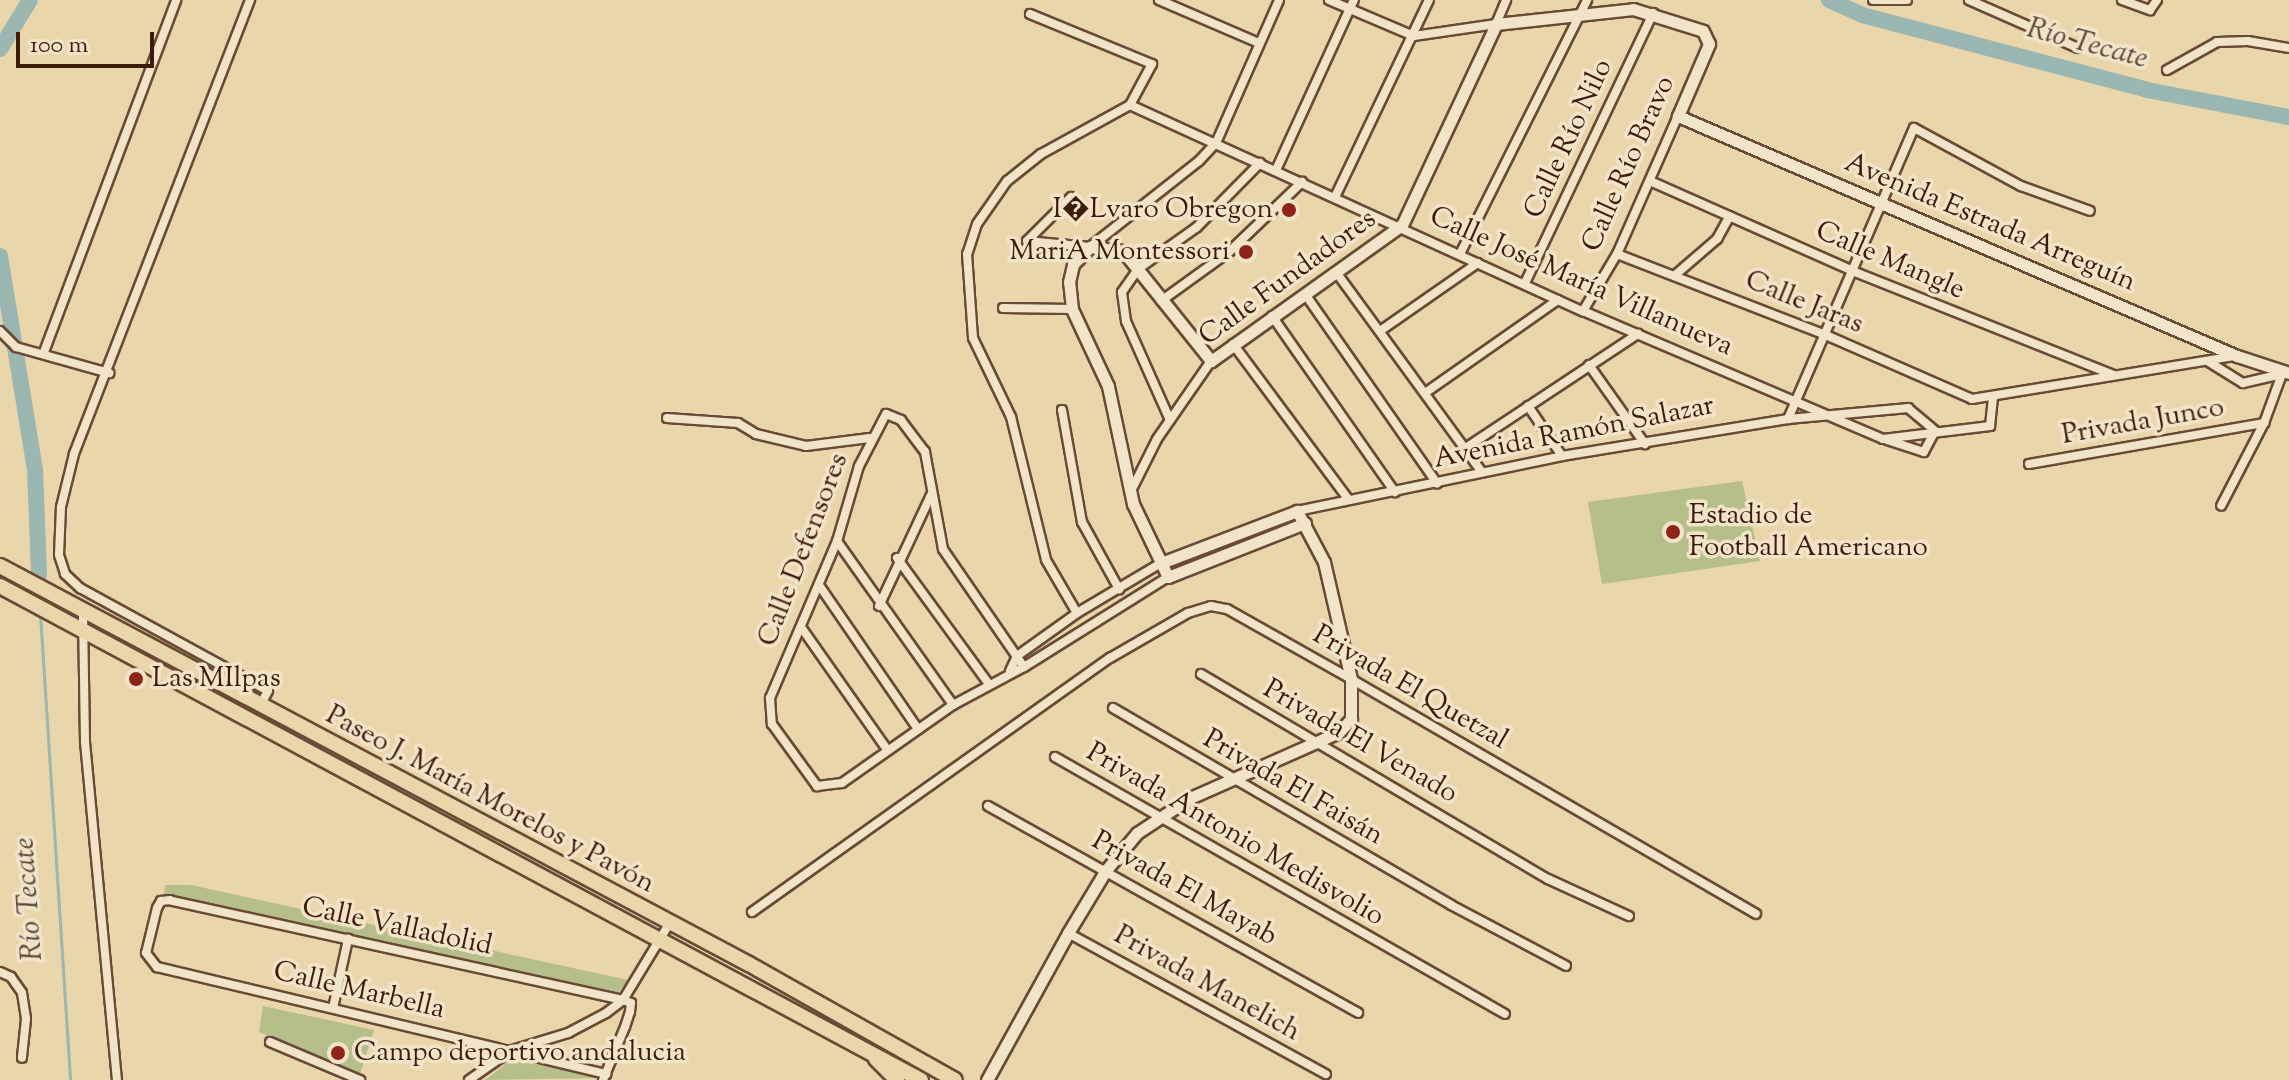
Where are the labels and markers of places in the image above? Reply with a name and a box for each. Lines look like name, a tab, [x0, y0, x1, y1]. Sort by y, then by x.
place label: I�Lvaro Obregon	[1053, 193, 1273, 227]
marker: I�Lvaro Obregon	[1280, 201, 1298, 219]
place label: MariA Montessori	[1009, 235, 1230, 269]
marker: MariA Montessori	[1237, 243, 1255, 261]
place label: Estadio de Football Americano	[1689, 499, 1928, 565]
marker: Estadio de Football Americano	[1664, 523, 1682, 541]
place label: Las MIlpas	[152, 662, 281, 696]
marker: Las MIlpas	[127, 670, 145, 688]
place label: Campo deportivo andalucia	[354, 1036, 686, 1070]
marker: Campo deportivo andalucia	[329, 1044, 347, 1062]

